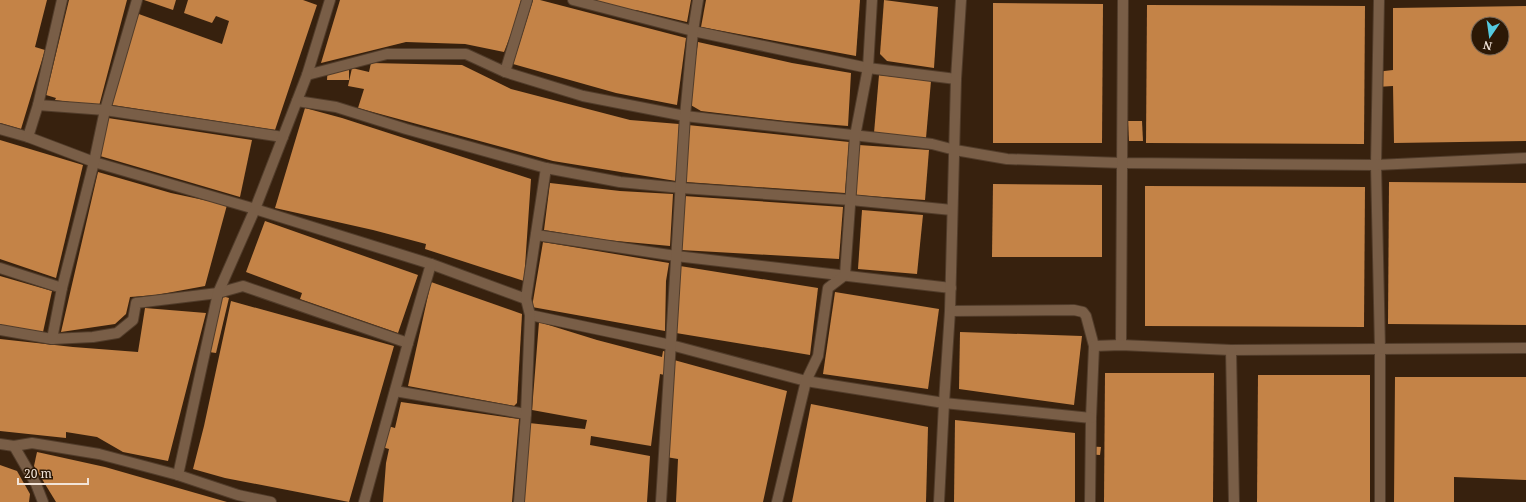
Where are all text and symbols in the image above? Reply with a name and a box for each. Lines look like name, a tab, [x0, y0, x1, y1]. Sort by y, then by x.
north arrow	[1470, 16, 1510, 56]
text: N	[1481, 38, 1494, 55]
scale bar	[18, 460, 88, 486]
text: 20 m	[24, 465, 52, 482]

